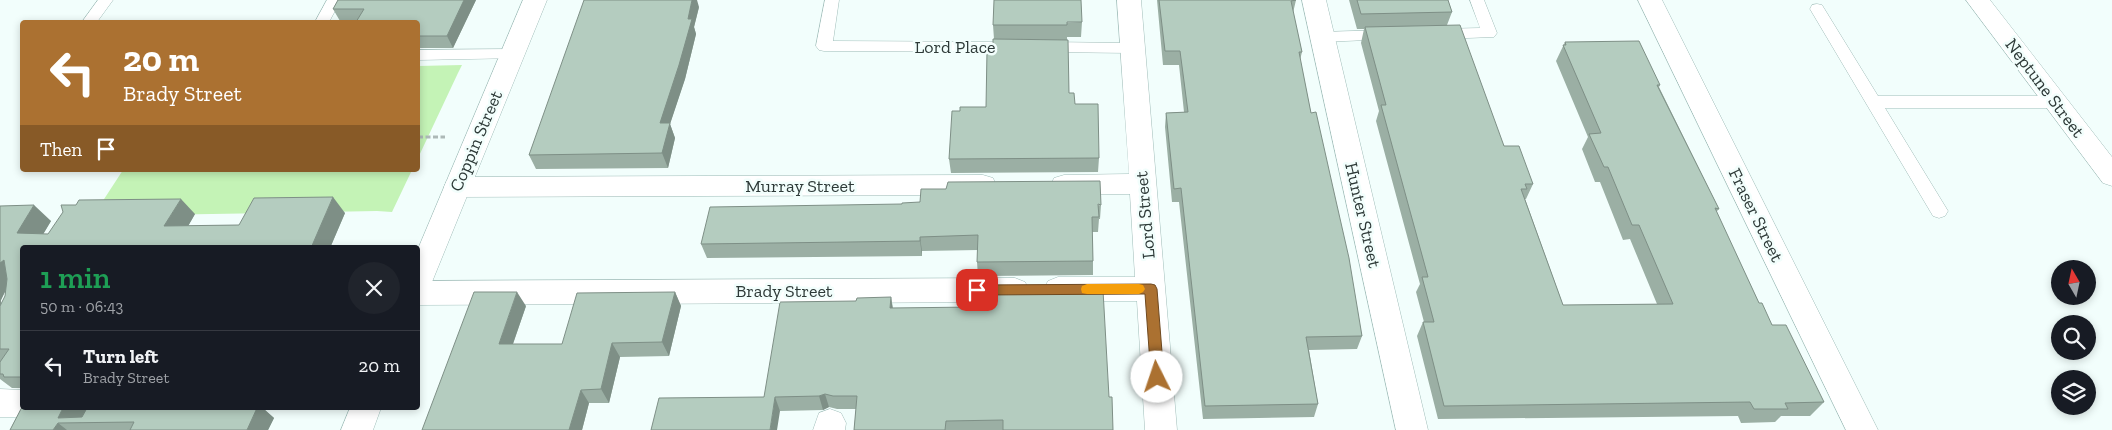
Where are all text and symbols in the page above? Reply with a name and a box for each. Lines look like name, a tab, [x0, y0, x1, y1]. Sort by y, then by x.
street label: Neptune Street	[2001, 34, 2090, 142]
street label: Lord Place	[914, 36, 996, 58]
text: 20 m	[123, 38, 199, 80]
icon: left	[40, 40, 105, 105]
text: Brady Street	[123, 80, 242, 107]
street label: Coppin Street	[445, 87, 507, 195]
icon: arrive	[92, 135, 120, 163]
text: Then	[40, 138, 82, 161]
street label: Hunter Street	[1340, 160, 1386, 270]
street label: Fraser Street	[1724, 165, 1788, 266]
street label: Lord Street	[1130, 170, 1160, 260]
street label: Murray Street	[745, 175, 855, 197]
text: 1 min	[40, 260, 110, 296]
north arrow	[2051, 260, 2096, 305]
map controls	[2051, 260, 2096, 415]
button: close	[348, 262, 400, 314]
pin	[956, 269, 998, 311]
icon: arrive	[963, 276, 991, 304]
street label: Brady Street	[735, 280, 833, 302]
text: 50 m · 06:43	[40, 297, 123, 316]
button: search	[2051, 315, 2096, 360]
text: Turn left	[83, 345, 158, 368]
position arrow	[1130, 350, 1182, 402]
icon: left	[40, 352, 68, 380]
text: 20 m	[359, 354, 400, 377]
text: Brady Street	[83, 368, 169, 387]
button: layers	[2051, 370, 2096, 415]

